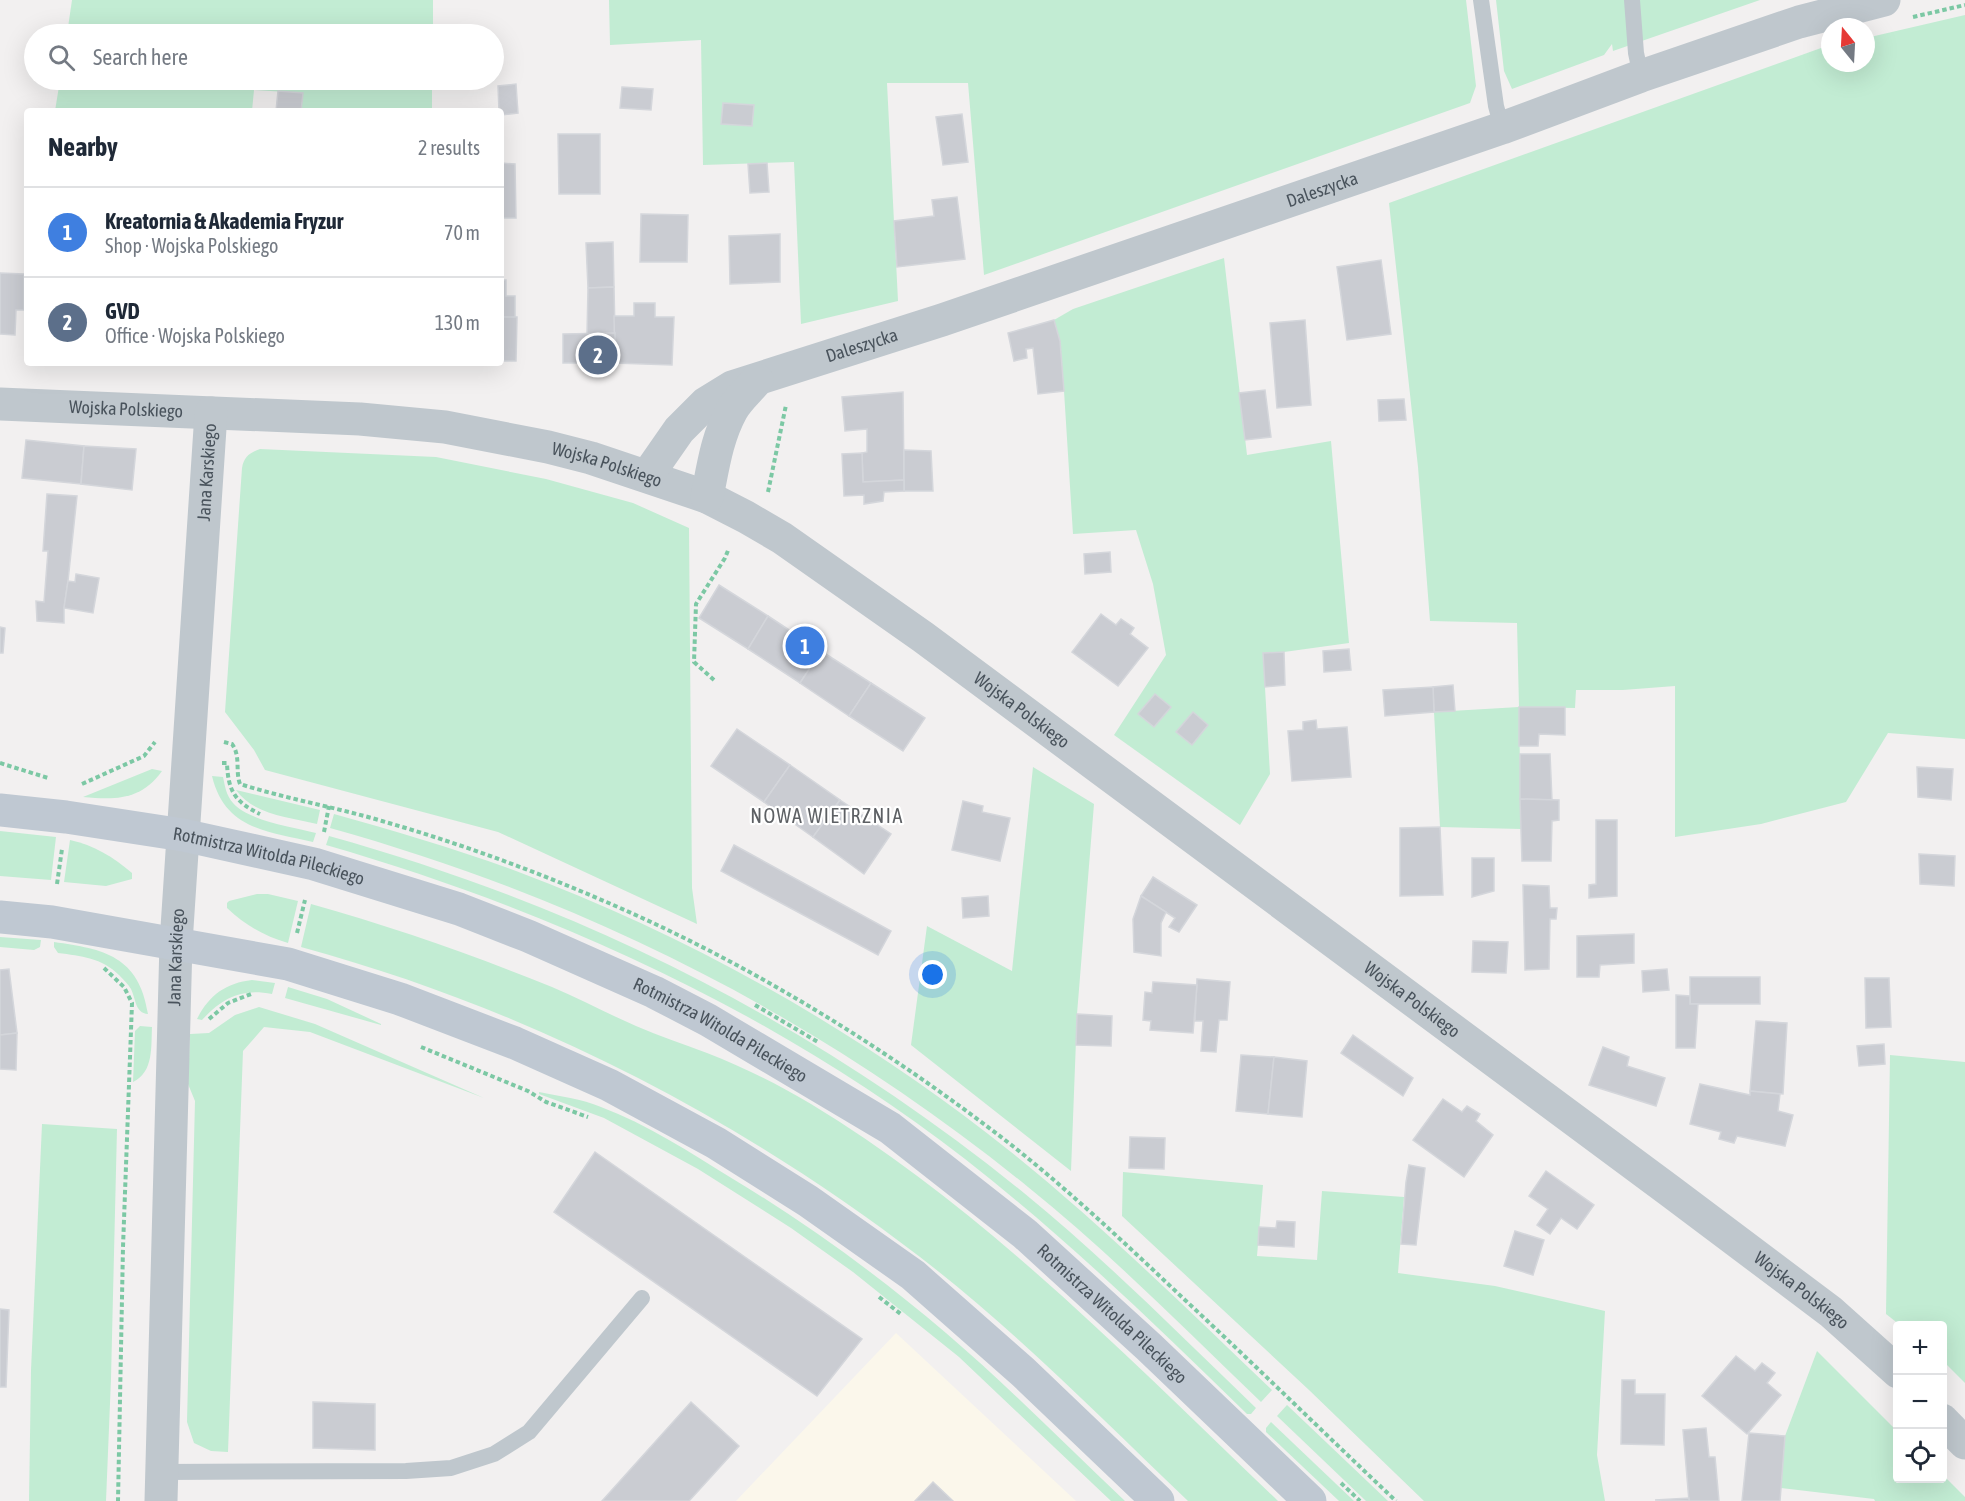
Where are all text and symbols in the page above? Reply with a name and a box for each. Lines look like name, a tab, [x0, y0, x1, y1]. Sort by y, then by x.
north arrow	[1821, 18, 1875, 72]
search box	[24, 24, 504, 90]
icon: search	[45, 41, 78, 74]
text: Search here	[93, 44, 188, 70]
text: Nearby	[48, 132, 118, 162]
text: 2 results	[418, 136, 480, 159]
street label: Daleszycka	[1283, 167, 1360, 211]
text: Kreatornia & Akademia Fryzur	[105, 208, 343, 234]
text: 1	[63, 221, 72, 244]
text: 70 m	[444, 221, 480, 244]
text: Shop · Wojska Polskiego	[105, 234, 278, 257]
text: GVD	[105, 298, 140, 324]
text: 2	[63, 311, 72, 334]
text: 130 m	[435, 311, 480, 334]
text: Office · Wojska Polskiego	[105, 324, 285, 347]
street label: Daleszycka	[823, 324, 900, 366]
pin: 2	[578, 332, 618, 378]
street label: Wojska Polskiego	[68, 396, 183, 422]
street label: Jana Karskiego	[193, 423, 220, 522]
street label: Wojska Polskiego	[550, 437, 665, 491]
pin: 1	[786, 624, 824, 668]
street label: Wojska Polskiego	[970, 667, 1074, 752]
district label: NOWA WIETRZNIA	[750, 804, 904, 827]
street label: Rotmistrza Witolda Pileckiego	[172, 823, 367, 889]
street label: Jana Karskiego	[163, 908, 188, 1006]
street label: Wojska Polskiego	[1360, 957, 1464, 1042]
your location	[918, 960, 947, 989]
street label: Rotmistrza Witolda Pileckiego	[630, 973, 811, 1087]
street label: Rotmistrza Witolda Pileckiego	[1033, 1239, 1192, 1388]
street label: Wojska Polskiego	[1750, 1247, 1854, 1333]
map controls	[1893, 1321, 1947, 1483]
button: +	[1893, 1321, 1947, 1375]
button: −	[1893, 1375, 1947, 1429]
button: locate	[1893, 1429, 1947, 1483]

